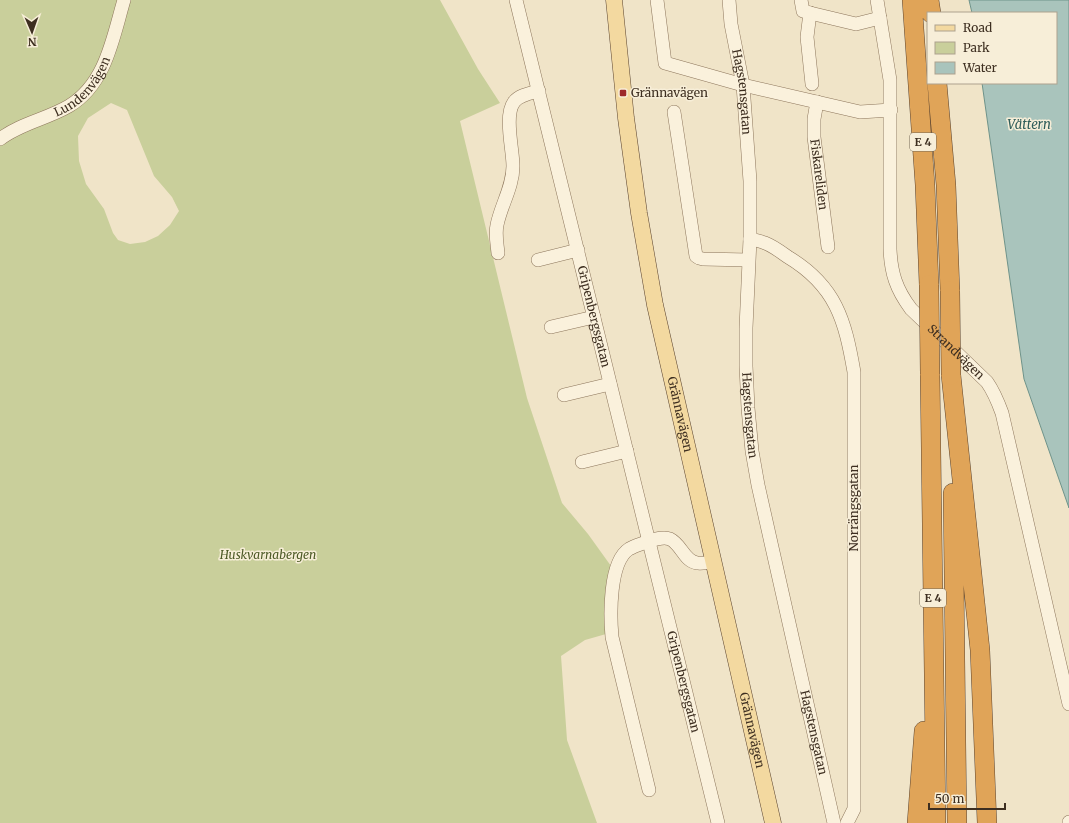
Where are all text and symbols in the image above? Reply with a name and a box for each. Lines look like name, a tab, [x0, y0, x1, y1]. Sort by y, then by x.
north arrow	[12, 12, 52, 52]
legend	[927, 12, 1057, 84]
text: Road	[963, 20, 992, 35]
text: N	[27, 35, 37, 49]
text: Park	[963, 40, 990, 55]
street label: Hagstensgatan	[729, 48, 755, 135]
street label: Lundenvägen	[51, 54, 113, 120]
text: Water	[962, 60, 998, 75]
place label: Grännavägen	[631, 85, 708, 100]
marker: Grännavägen	[618, 88, 628, 98]
water label: Vättern	[1007, 116, 1051, 133]
road number: E 4	[910, 133, 936, 151]
street label: Fiskareliden	[807, 138, 831, 211]
street label: Gripenbergsgatan	[574, 264, 614, 369]
street label: Strandvägen	[925, 321, 988, 383]
street label: Hagstensgatan	[739, 372, 761, 459]
street label: Grännavägen	[665, 375, 696, 453]
street label: Norrängsgatan	[846, 465, 861, 551]
park label: Huskvarnabergen	[219, 547, 316, 562]
road number: E 4	[920, 589, 946, 607]
street label: Gripenbergsgatan	[664, 629, 704, 734]
street label: Hagstensgatan	[797, 689, 831, 776]
street label: Grännavägen	[736, 691, 768, 769]
scale bar	[929, 785, 1005, 811]
text: 50 m	[935, 791, 964, 806]

